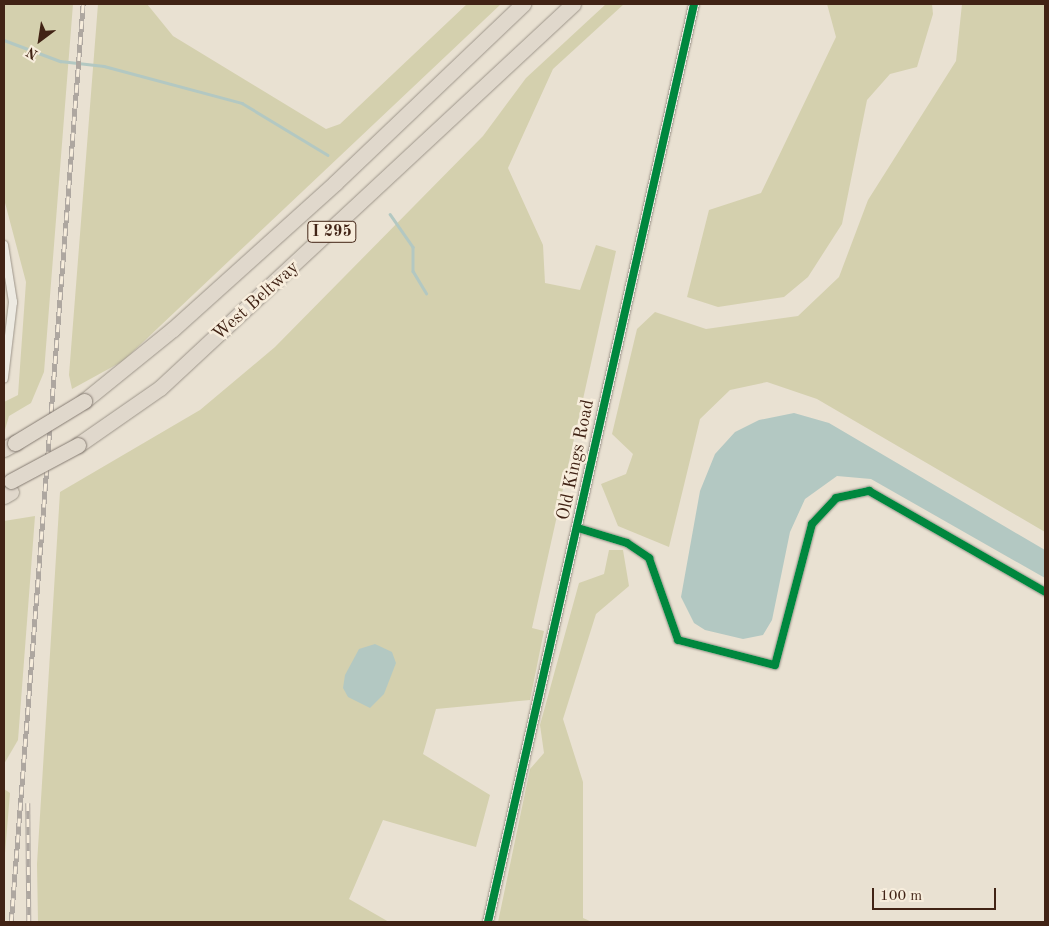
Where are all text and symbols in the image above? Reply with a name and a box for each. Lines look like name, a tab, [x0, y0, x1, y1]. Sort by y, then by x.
north arrow	[15, 15, 65, 65]
text: N	[24, 44, 40, 62]
road number: I 295	[307, 218, 357, 246]
street label: West Beltway	[209, 257, 303, 345]
street label: Old Kings Road	[553, 398, 599, 522]
scale bar	[874, 878, 998, 910]
text: 100 m	[880, 889, 922, 904]

